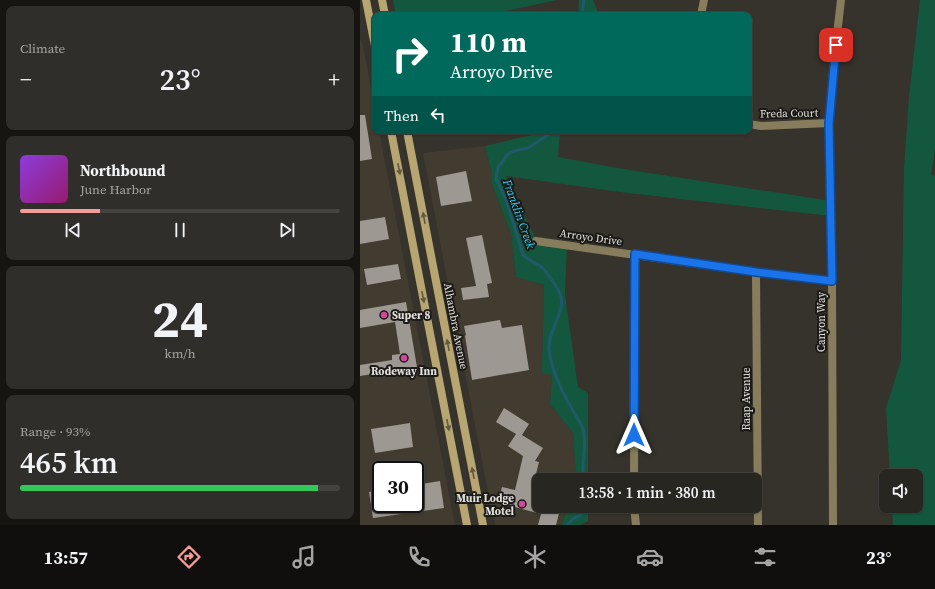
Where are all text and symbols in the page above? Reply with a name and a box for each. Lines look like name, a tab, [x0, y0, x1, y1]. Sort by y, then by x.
text: 110 m	[450, 23, 527, 61]
icon: right	[384, 28, 436, 80]
pin	[819, 28, 853, 62]
icon: arrive	[825, 34, 847, 56]
text: Climate	[20, 40, 65, 57]
text: 23°	[159, 59, 201, 100]
text: Arroyo Drive	[450, 59, 553, 84]
text: −	[20, 64, 32, 94]
text: +	[328, 64, 340, 94]
icon: left	[427, 104, 449, 126]
text: Then	[384, 105, 419, 126]
street label: Freda Court	[760, 105, 819, 122]
text: Northbound	[80, 160, 165, 181]
one-way arrow	[396, 163, 402, 175]
water label: Franklin Creek	[499, 176, 539, 251]
text: June Harbor	[80, 181, 152, 198]
one-way arrow	[420, 211, 426, 224]
icon: previous	[62, 219, 84, 241]
icon: pause	[169, 219, 191, 241]
icon: next	[276, 219, 298, 241]
street label: Arroyo Drive	[559, 226, 624, 249]
street label: Alhambra Avenue	[440, 282, 471, 371]
text: 24	[152, 283, 208, 354]
one-way arrow	[420, 291, 426, 303]
street label: Canyon Way	[814, 292, 829, 352]
place label: Super 8	[392, 308, 430, 323]
marker: Super 8	[379, 310, 389, 320]
one-way arrow	[445, 339, 451, 351]
text: km/h	[165, 345, 195, 362]
marker: Rodeway Inn	[399, 353, 409, 363]
place label: Rodeway Inn	[371, 364, 437, 379]
street label: Raap Avenue	[739, 367, 754, 431]
position arrow	[613, 414, 655, 456]
one-way arrow	[445, 419, 451, 431]
text: Range · 93%	[20, 423, 91, 440]
text: 465 km	[20, 442, 118, 483]
speed limit sign: 30	[372, 461, 424, 513]
one-way arrow	[469, 467, 475, 479]
map controls	[879, 469, 923, 513]
button: sound	[879, 469, 923, 513]
text: 13:58 · 1 min · 380 m	[579, 482, 715, 503]
place label: Muir Lodge Motel	[456, 491, 514, 519]
marker: Muir Lodge Motel	[517, 499, 527, 509]
icon: directions	[175, 543, 203, 571]
icon: music	[290, 543, 318, 571]
icon: phone	[405, 543, 433, 571]
icon: climate	[521, 543, 549, 571]
icon: car	[636, 543, 664, 571]
icon: filters	[751, 543, 779, 571]
text: 13:57	[44, 545, 88, 570]
text: 23°	[866, 545, 891, 570]

